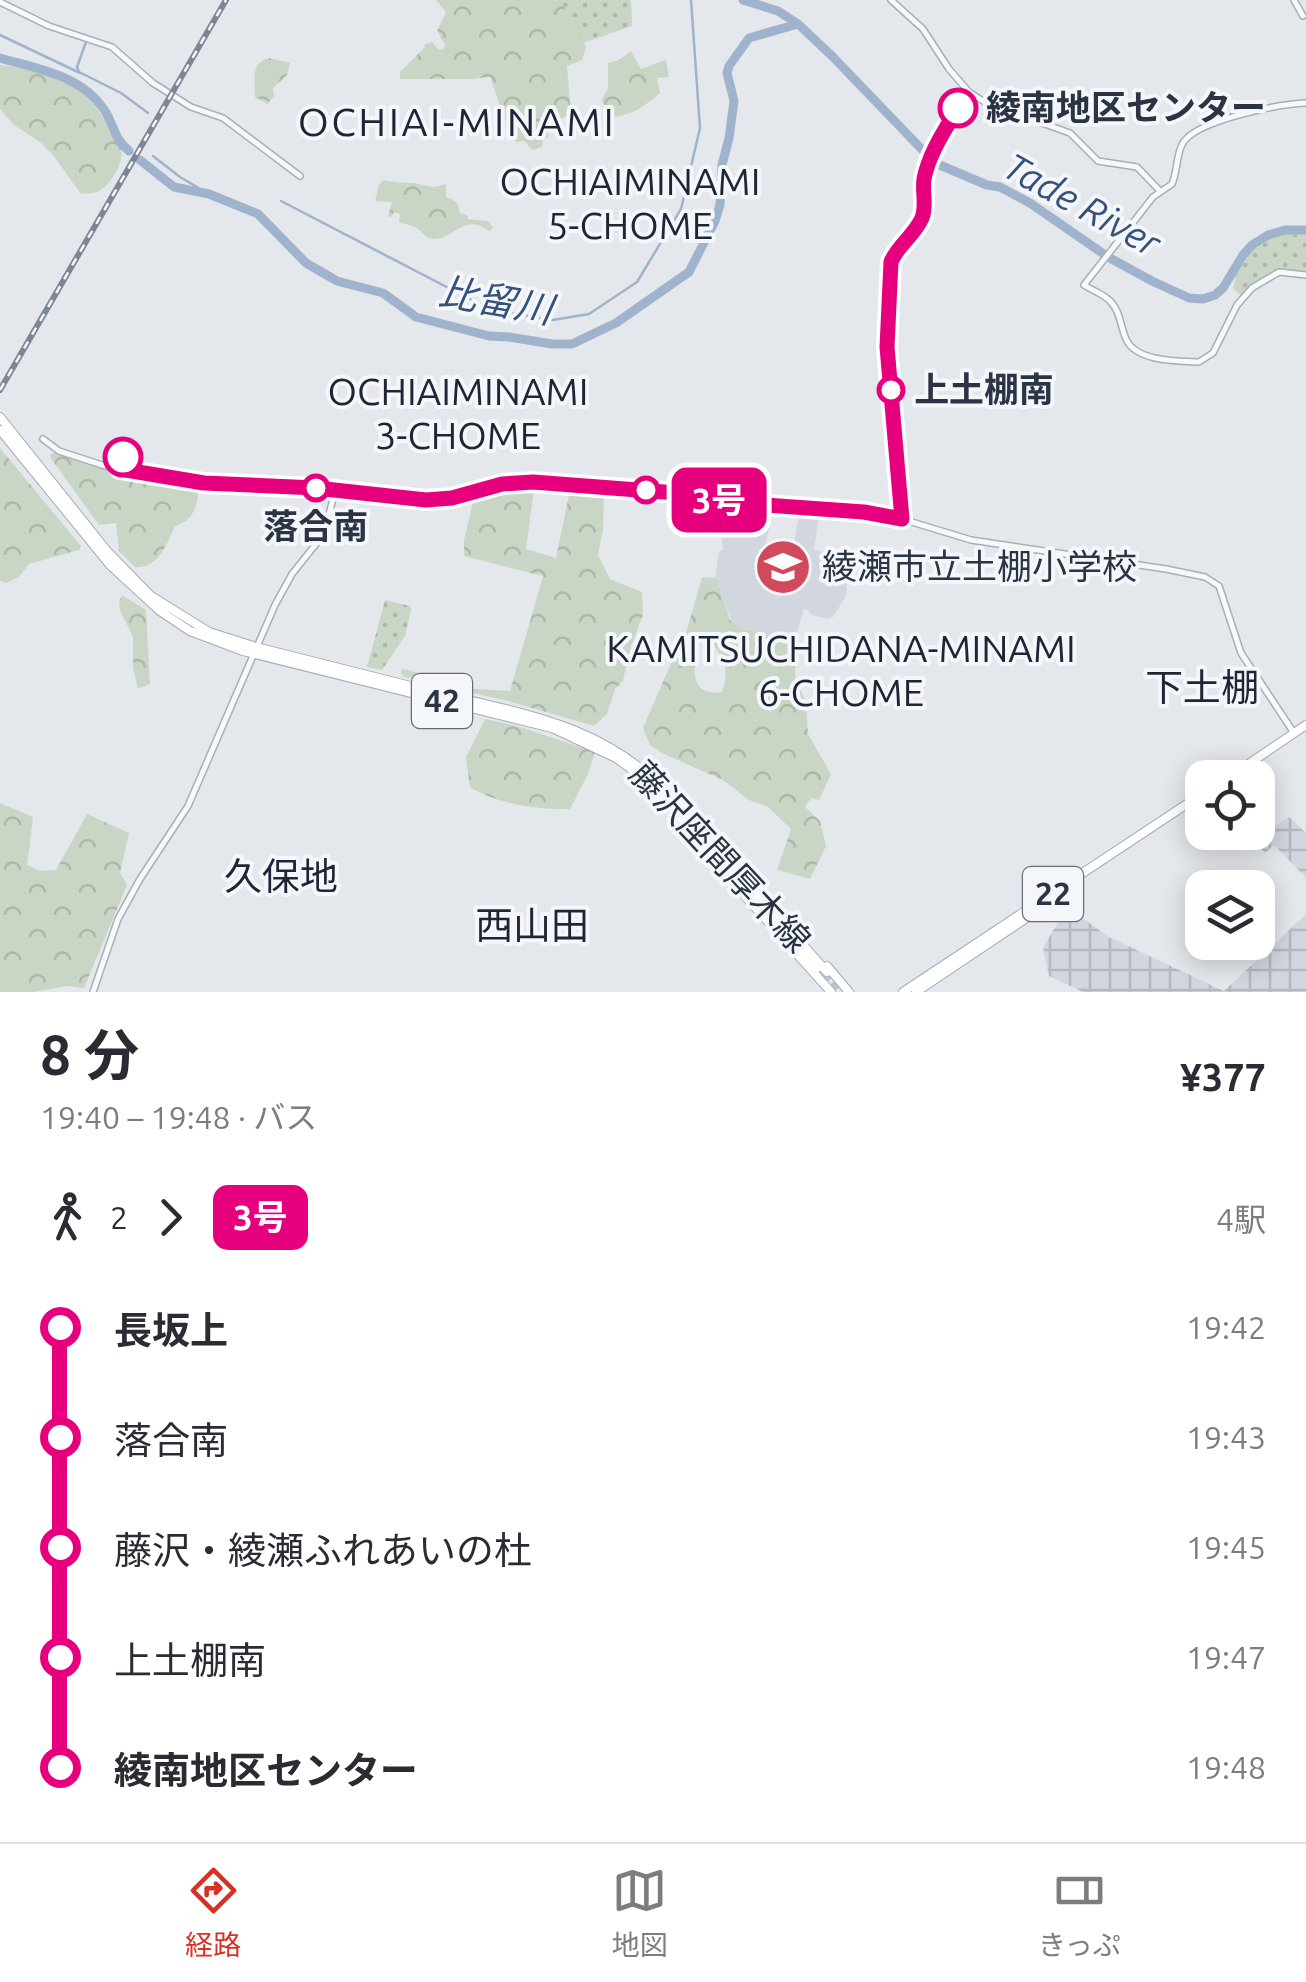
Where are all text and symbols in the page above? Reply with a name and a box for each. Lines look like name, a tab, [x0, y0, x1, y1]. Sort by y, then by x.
place label: 綾南地区センター	[986, 87, 1266, 127]
marker: 綾南地区センター	[939, 89, 977, 127]
district label: OCHIAI-MINAMI	[298, 99, 616, 144]
water label: Tade River	[997, 144, 1169, 265]
district label: OCHIAIMINAMI 5-CHOME	[500, 160, 760, 246]
water label: 比留川	[436, 269, 560, 331]
place label: 上土棚南	[914, 369, 1054, 409]
district label: OCHIAIMINAMI 3-CHOME	[328, 370, 588, 456]
marker: 上土棚南	[878, 377, 904, 403]
unlabelled marker	[104, 438, 142, 476]
line badge: 3号	[674, 468, 764, 532]
marker: 落合南	[303, 475, 329, 501]
unlabelled marker	[633, 477, 659, 503]
text: 3号	[692, 480, 746, 520]
place label: 落合南	[263, 506, 369, 546]
school or university icon: 綾瀬市立土棚小学校	[753, 537, 813, 597]
place label: 綾瀬市立土棚小学校	[822, 546, 1137, 586]
district label: KAMITSUCHIDANA-MINAMI 6-CHOME	[606, 627, 1076, 713]
district label: 下土棚	[1145, 666, 1259, 708]
road number: 42	[412, 674, 472, 728]
street label: 藤沢座間厚木線	[623, 753, 819, 960]
map controls	[1185, 760, 1275, 960]
button: locate	[1185, 760, 1275, 850]
district label: 久保地	[224, 855, 338, 897]
road number: 22	[1023, 867, 1083, 921]
button: layers	[1185, 870, 1275, 960]
district label: 西山田	[475, 904, 589, 946]
text: 8 分	[40, 1024, 139, 1085]
text: ¥377	[1180, 1056, 1266, 1098]
text: 19:40 – 19:48 · バス	[40, 1099, 317, 1135]
icon: walk	[40, 1190, 95, 1245]
icon: forward	[143, 1190, 198, 1245]
text: 3号	[233, 1197, 288, 1237]
text: 2	[110, 1199, 128, 1235]
text: 4駅	[1216, 1201, 1266, 1237]
text: 長坂上	[114, 1309, 228, 1351]
text: 19:42	[1186, 1309, 1266, 1345]
text: 落合南	[114, 1419, 228, 1461]
text: 19:43	[1186, 1419, 1266, 1455]
text: 藤沢・綾瀬ふれあいの杜	[114, 1529, 532, 1571]
text: 19:45	[1186, 1529, 1266, 1565]
text: 上土棚南	[114, 1639, 266, 1681]
text: 19:47	[1186, 1639, 1266, 1675]
text: 綾南地区センター	[114, 1749, 418, 1791]
text: 19:48	[1186, 1749, 1266, 1785]
tab: 経路	[185, 1863, 241, 1963]
tab: 地図	[612, 1863, 668, 1963]
tab: きっぷ	[1038, 1863, 1121, 1963]

